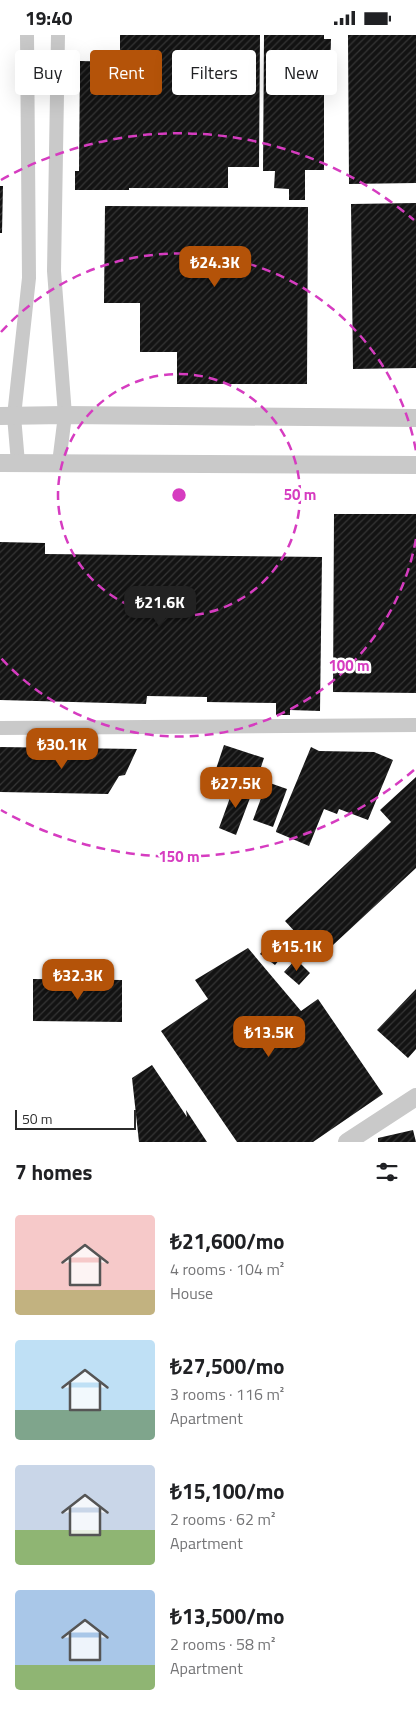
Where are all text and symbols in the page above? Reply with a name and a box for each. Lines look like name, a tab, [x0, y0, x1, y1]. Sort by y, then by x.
text: 19:40	[25, 3, 72, 32]
chip: Buy	[15, 50, 80, 95]
chip: Rent	[90, 50, 162, 95]
chip: Filters	[172, 50, 256, 95]
chip: New	[266, 50, 337, 95]
pin: ₺24.3K	[174, 245, 256, 288]
text: ₺24.3K	[190, 250, 240, 274]
text: 50 m	[284, 483, 316, 506]
centre of rings	[170, 486, 188, 504]
pin: ₺21.6K	[119, 585, 201, 628]
text: ₺21.6K	[135, 590, 185, 614]
text: 100 m	[328, 654, 370, 677]
pin: ₺30.1K	[21, 727, 103, 770]
text: ₺30.1K	[37, 732, 87, 756]
pin: ₺27.5K	[195, 767, 277, 809]
text: ₺27.5K	[211, 771, 261, 795]
text: 150 m	[158, 845, 200, 868]
pin: ₺15.1K	[256, 929, 338, 972]
text: ₺15.1K	[272, 934, 322, 958]
pin: ₺32.3K	[37, 959, 119, 1001]
text: ₺32.3K	[53, 963, 103, 987]
pin: ₺13.5K	[228, 1015, 310, 1058]
text: ₺13.5K	[244, 1020, 294, 1044]
scale bar	[15, 1107, 136, 1130]
text: 50 m	[22, 1108, 52, 1129]
text: 7 homes	[15, 1156, 92, 1188]
icon: filters	[373, 1158, 401, 1186]
text: ₺21,600/mo	[170, 1225, 284, 1257]
icon: home	[55, 1235, 115, 1295]
text: 4 rooms · 104 m²	[170, 1257, 284, 1281]
text: House	[170, 1281, 213, 1305]
text: ₺27,500/mo	[170, 1350, 284, 1382]
icon: home	[55, 1360, 115, 1420]
text: 3 rooms · 116 m²	[170, 1382, 284, 1406]
text: Apartment	[170, 1406, 243, 1430]
text: ₺15,100/mo	[170, 1475, 284, 1507]
icon: home	[55, 1485, 115, 1545]
text: 2 rooms · 62 m²	[170, 1507, 275, 1531]
text: Apartment	[170, 1531, 243, 1555]
text: ₺13,500/mo	[170, 1600, 284, 1632]
icon: home	[55, 1610, 115, 1670]
text: 2 rooms · 58 m²	[170, 1632, 275, 1656]
text: Apartment	[170, 1656, 243, 1680]

